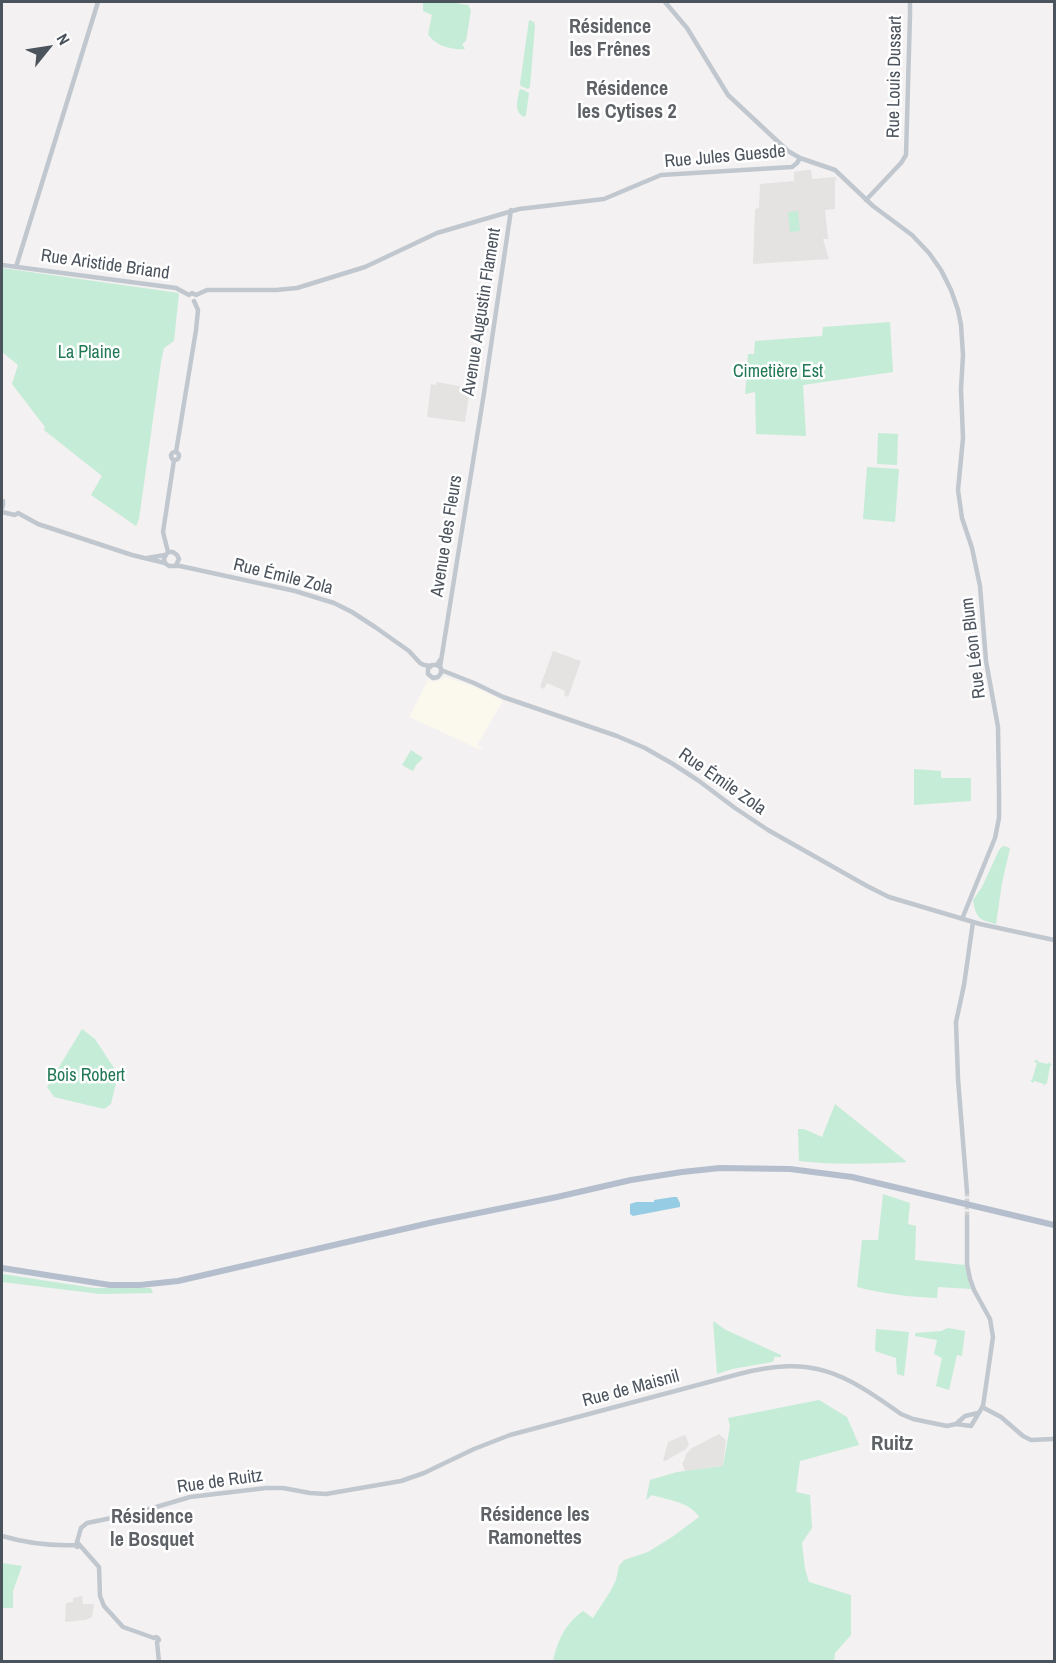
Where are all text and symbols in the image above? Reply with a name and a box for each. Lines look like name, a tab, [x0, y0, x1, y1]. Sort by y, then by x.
district label: Résidence les Frênes	[569, 16, 651, 63]
street label: Rue Louis Dussart	[883, 16, 907, 138]
north arrow	[18, 18, 78, 78]
text: N	[52, 29, 75, 49]
district label: Résidence les Cytises 2	[577, 78, 677, 125]
street label: Rue Jules Guesde	[664, 141, 786, 173]
street label: Avenue Augustin Flament	[458, 227, 506, 397]
street label: Rue Aristide Briand	[39, 245, 171, 285]
park label: La Plaine	[58, 342, 120, 364]
park label: Cimetière Est	[733, 361, 823, 383]
street label: Avenue des Fleurs	[427, 474, 467, 598]
street label: Rue Émile Zola	[231, 554, 335, 600]
street label: Rue Léon Blum	[957, 596, 991, 700]
street label: Rue Émile Zola	[674, 744, 770, 820]
park label: Bois Robert	[47, 1065, 125, 1087]
street label: Rue de Maisnil	[580, 1366, 682, 1412]
district label: Ruitz	[871, 1431, 913, 1457]
street label: Rue de Ruitz	[176, 1465, 264, 1499]
district label: Résidence les Ramonettes	[480, 1504, 590, 1551]
district label: Résidence le Bosquet	[110, 1506, 194, 1553]

